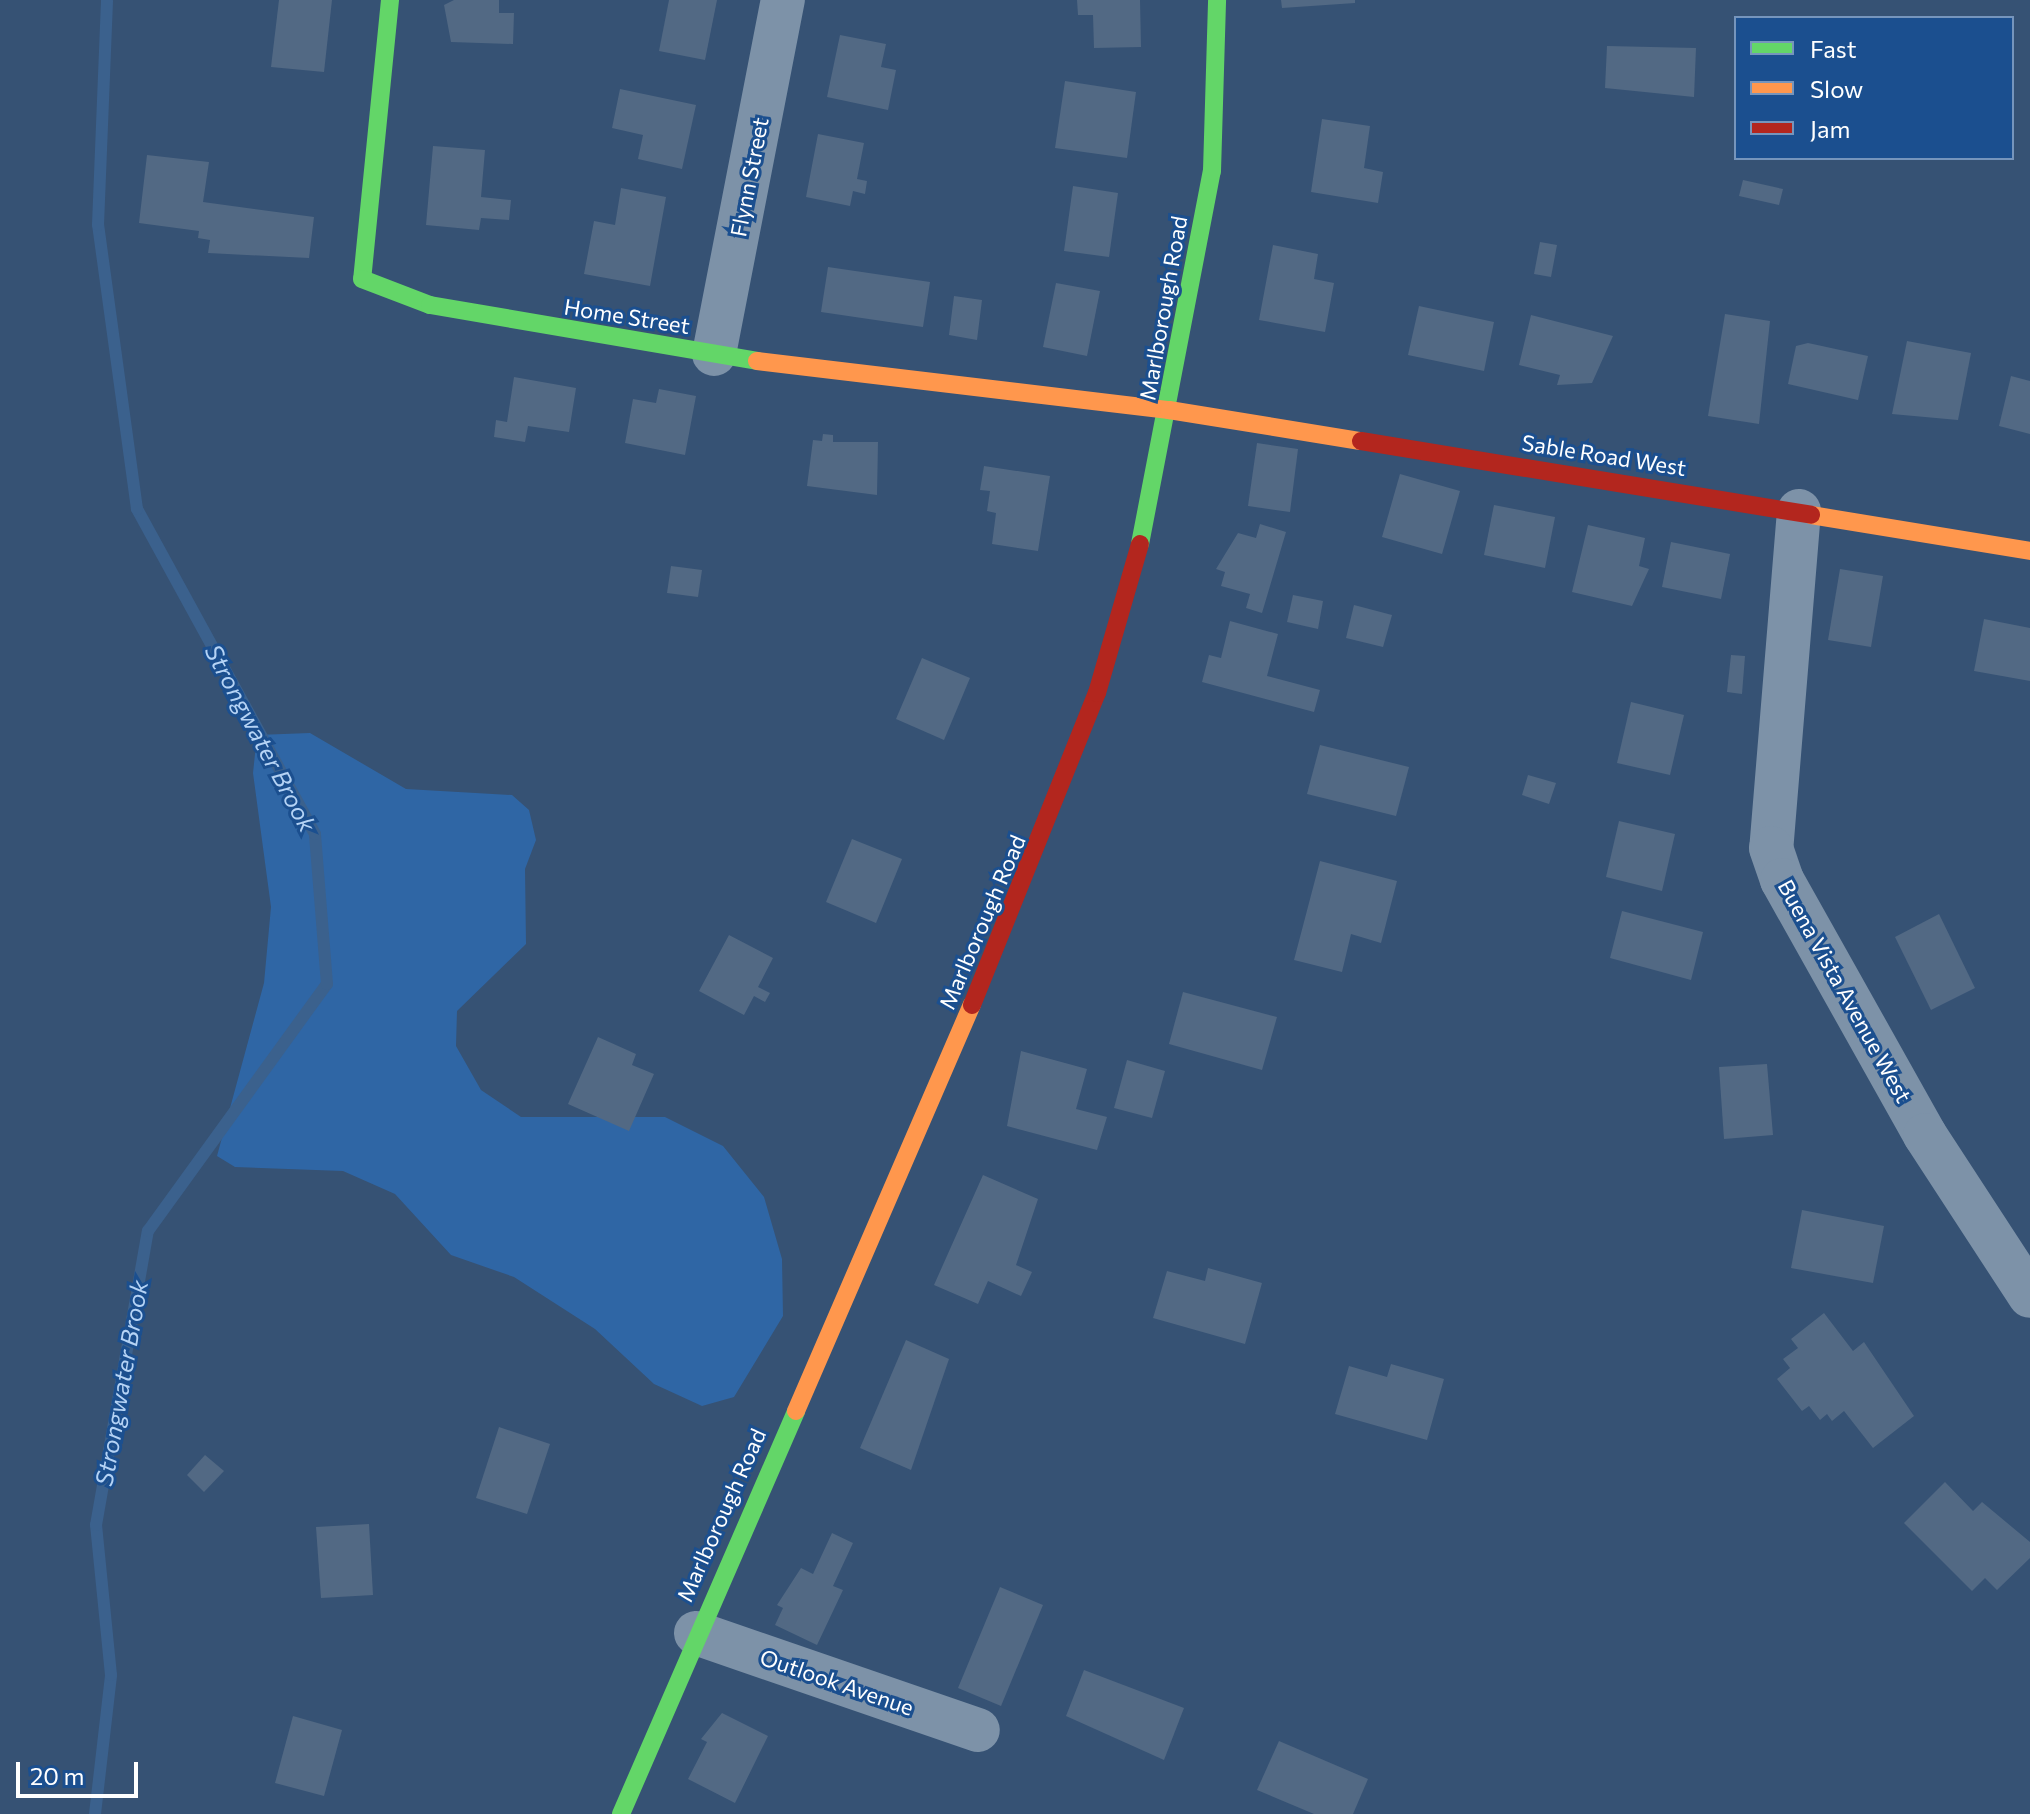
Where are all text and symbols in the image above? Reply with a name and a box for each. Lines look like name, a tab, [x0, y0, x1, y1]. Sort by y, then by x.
legend	[1734, 16, 2014, 160]
text: Fast	[1810, 34, 1857, 63]
text: Slow	[1810, 74, 1863, 103]
text: Jam	[1810, 114, 1850, 143]
street label: Flynn Street	[724, 115, 774, 239]
street label: Marlborough Road	[1134, 214, 1192, 402]
street label: Home Street	[562, 293, 692, 339]
street label: Sable Road West	[1520, 429, 1688, 481]
water label: Strongwater Brook	[199, 639, 323, 837]
street label: Marlborough Road	[933, 831, 1031, 1013]
street label: Buena Vista Avenue West	[1773, 875, 1917, 1107]
water label: Strongwater Brook	[89, 1278, 153, 1488]
street label: Marlborough Road	[671, 1424, 771, 1606]
street label: Outlook Avenue	[757, 1643, 917, 1721]
scale bar	[20, 1746, 142, 1796]
text: 20 m	[30, 1761, 84, 1790]

